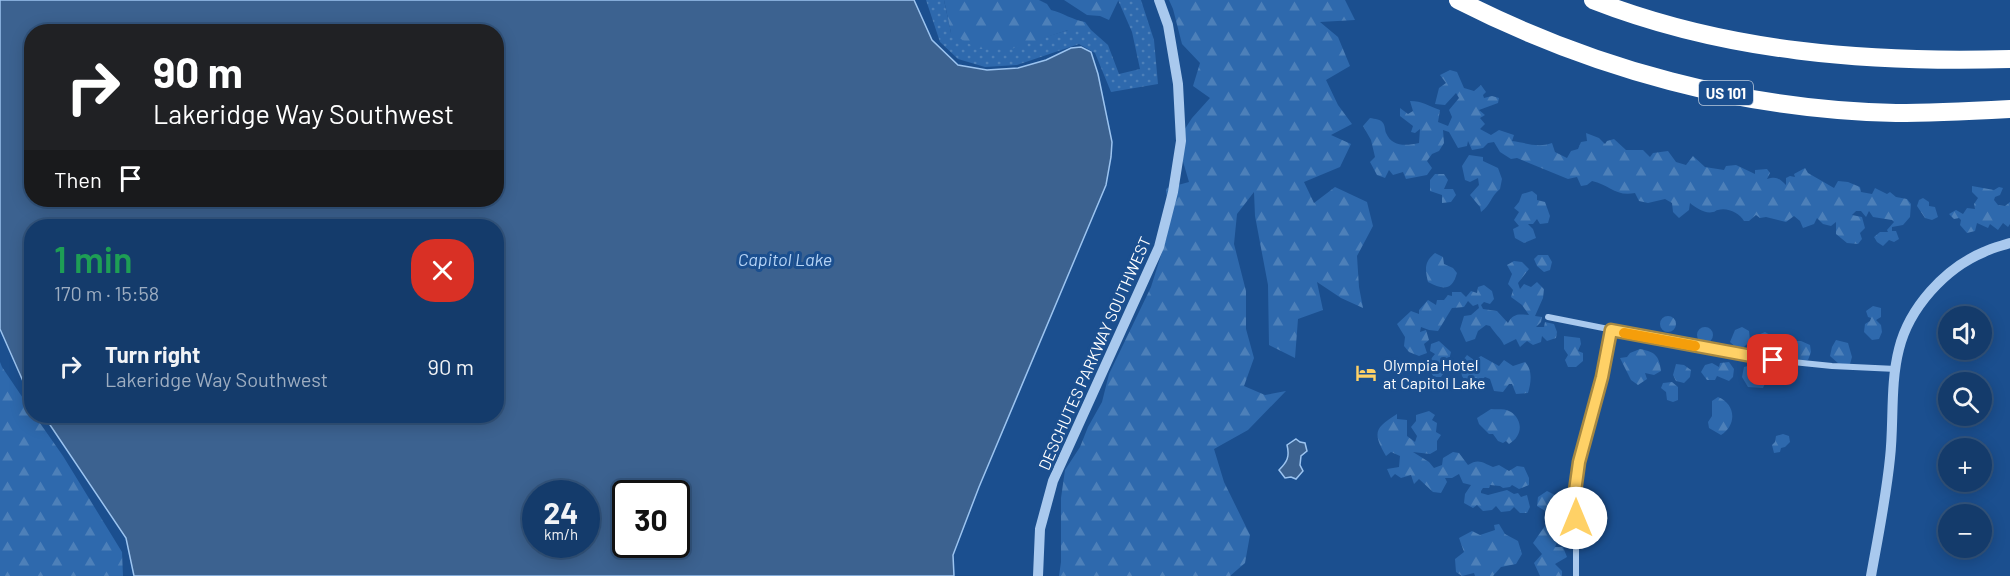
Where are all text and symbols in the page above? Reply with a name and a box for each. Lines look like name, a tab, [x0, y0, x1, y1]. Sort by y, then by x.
text: 90 m	[153, 46, 243, 96]
icon: right	[54, 48, 132, 126]
road number: US 101	[1699, 81, 1753, 105]
text: Lakeridge Way Southwest	[153, 97, 454, 129]
icon: arrive	[114, 162, 147, 195]
text: Then	[54, 166, 102, 192]
street label: DESCHUTES PARKWAY SOUTHWEST	[1034, 233, 1154, 473]
text: 1 min	[54, 237, 133, 280]
button: close	[411, 239, 474, 302]
water label: Capitol Lake	[738, 248, 832, 270]
text: 170 m · 15:58	[54, 281, 159, 305]
map controls	[1938, 306, 1992, 558]
button: sound	[1938, 306, 1992, 360]
pin	[1747, 334, 1798, 385]
text: Turn right	[105, 341, 200, 367]
icon: arrive	[1756, 343, 1789, 376]
icon: right	[54, 350, 87, 383]
text: 90 m	[428, 353, 474, 379]
place label: Olympia Hotel at Capitol Lake	[1383, 355, 1486, 392]
hotel icon: Olympia Hotel at Capitol Lake	[1354, 361, 1378, 385]
text: Lakeridge Way Southwest	[105, 367, 328, 391]
button: search	[1938, 372, 1992, 426]
button: +	[1938, 438, 1992, 492]
speed limit sign: 30	[612, 480, 690, 558]
position arrow	[1544, 486, 1608, 550]
text: 24	[544, 494, 578, 530]
button: −	[1938, 504, 1992, 558]
text: km/h	[544, 525, 578, 543]

